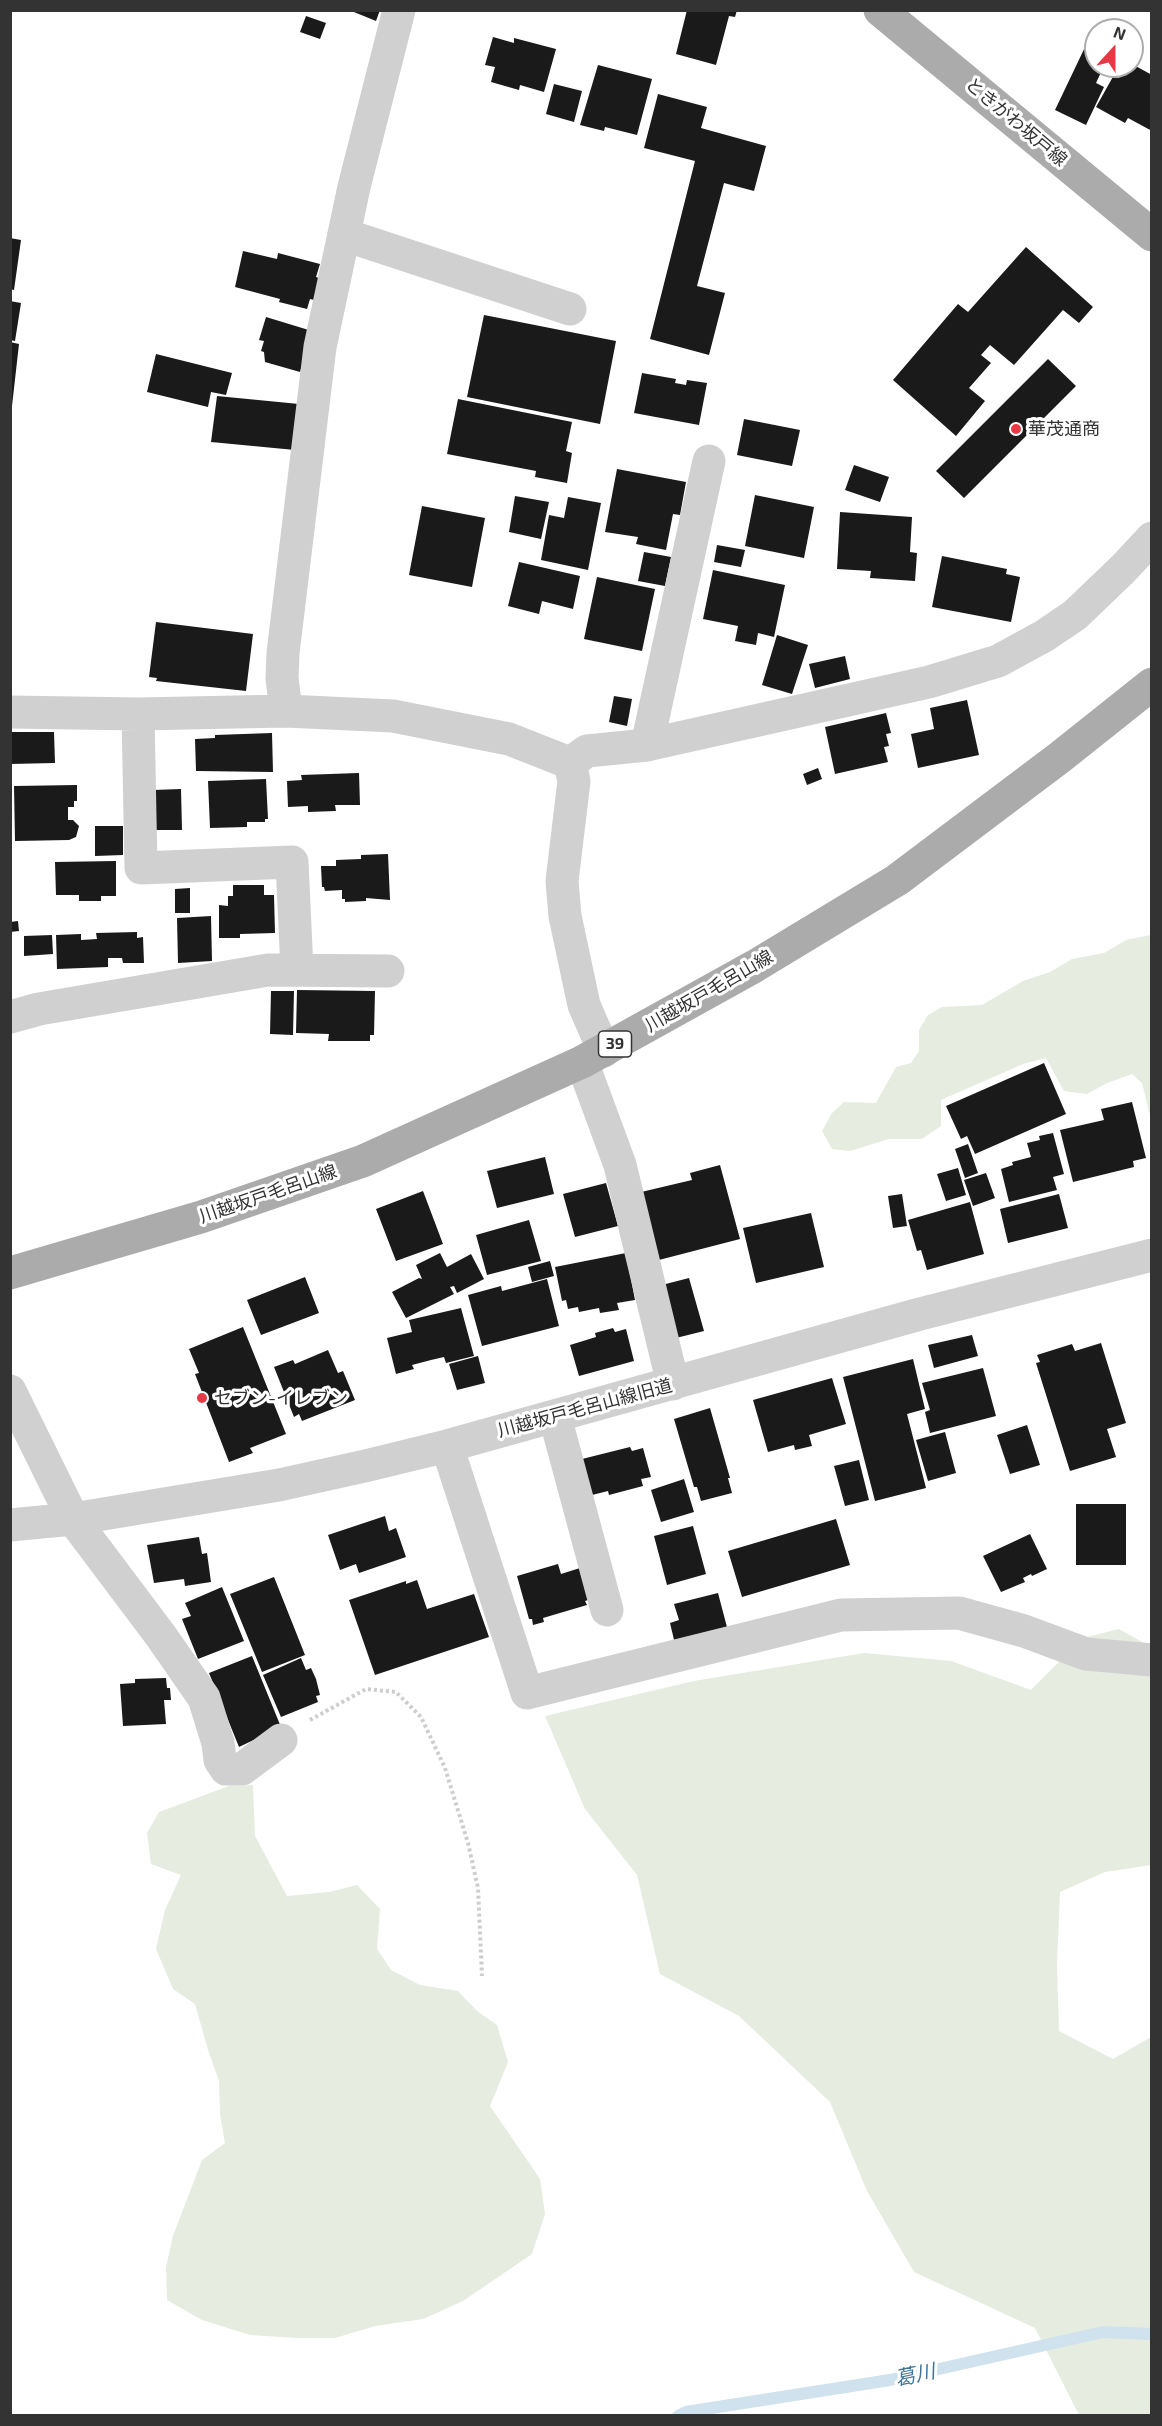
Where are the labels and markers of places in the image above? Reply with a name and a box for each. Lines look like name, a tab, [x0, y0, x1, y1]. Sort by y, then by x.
place label: 華茂通商	[1028, 418, 1100, 440]
marker: 華茂通商	[1009, 422, 1023, 436]
place label: セブン-イレブン	[214, 1387, 348, 1409]
marker: セブン-イレブン	[195, 1391, 209, 1405]

